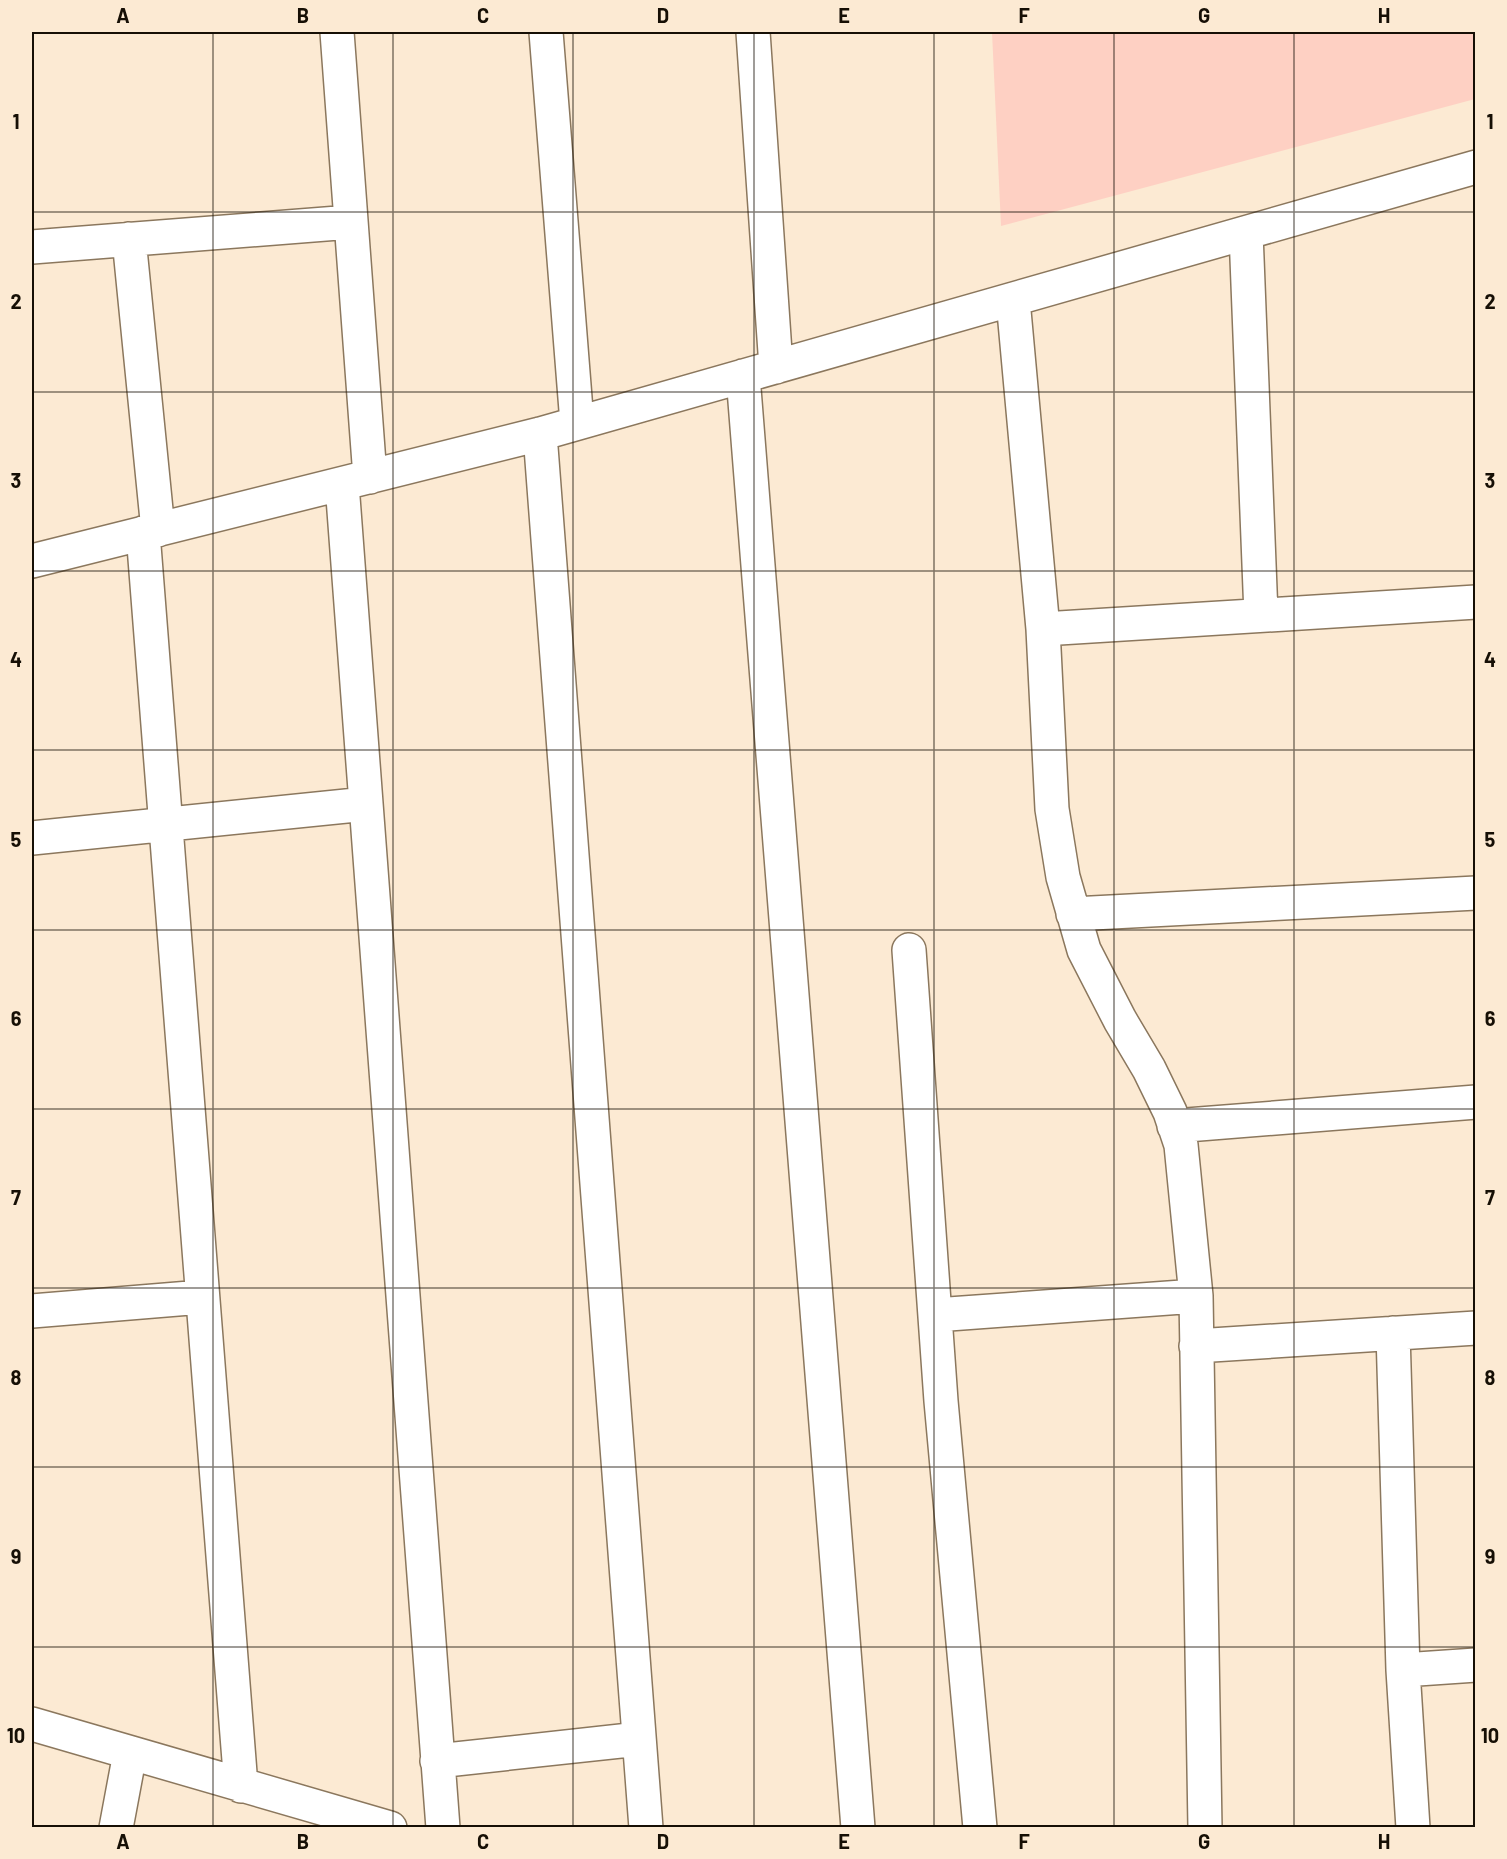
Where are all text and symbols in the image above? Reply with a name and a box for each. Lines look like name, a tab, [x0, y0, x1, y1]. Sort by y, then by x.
text: A	[116, 3, 130, 27]
text: B	[297, 3, 309, 27]
text: C	[477, 3, 489, 27]
text: D	[657, 3, 669, 27]
text: E	[838, 3, 850, 27]
text: F	[1018, 3, 1030, 27]
text: G	[1198, 3, 1210, 27]
text: H	[1378, 3, 1390, 27]
text: 1	[12, 109, 20, 133]
text: 1	[1486, 109, 1494, 133]
text: 2	[10, 289, 22, 313]
text: 2	[1484, 289, 1496, 313]
text: 3	[11, 468, 21, 492]
text: 3	[1485, 468, 1495, 492]
text: 4	[10, 647, 22, 671]
text: 4	[1484, 647, 1496, 671]
text: 5	[11, 827, 22, 851]
text: 5	[1485, 827, 1496, 851]
text: 6	[11, 1006, 22, 1030]
text: 6	[1485, 1006, 1496, 1030]
text: 7	[11, 1185, 21, 1209]
text: 7	[1485, 1185, 1495, 1209]
text: 8	[11, 1365, 22, 1389]
text: 8	[1485, 1365, 1496, 1389]
text: 9	[11, 1544, 21, 1568]
text: 9	[1485, 1544, 1495, 1568]
text: 10	[7, 1723, 25, 1747]
text: 10	[1481, 1723, 1499, 1747]
text: A	[116, 1829, 130, 1853]
text: B	[297, 1829, 309, 1853]
text: C	[477, 1829, 489, 1853]
text: D	[657, 1829, 669, 1853]
text: E	[838, 1829, 850, 1853]
text: F	[1018, 1829, 1030, 1853]
text: G	[1198, 1829, 1210, 1853]
text: H	[1378, 1829, 1390, 1853]

